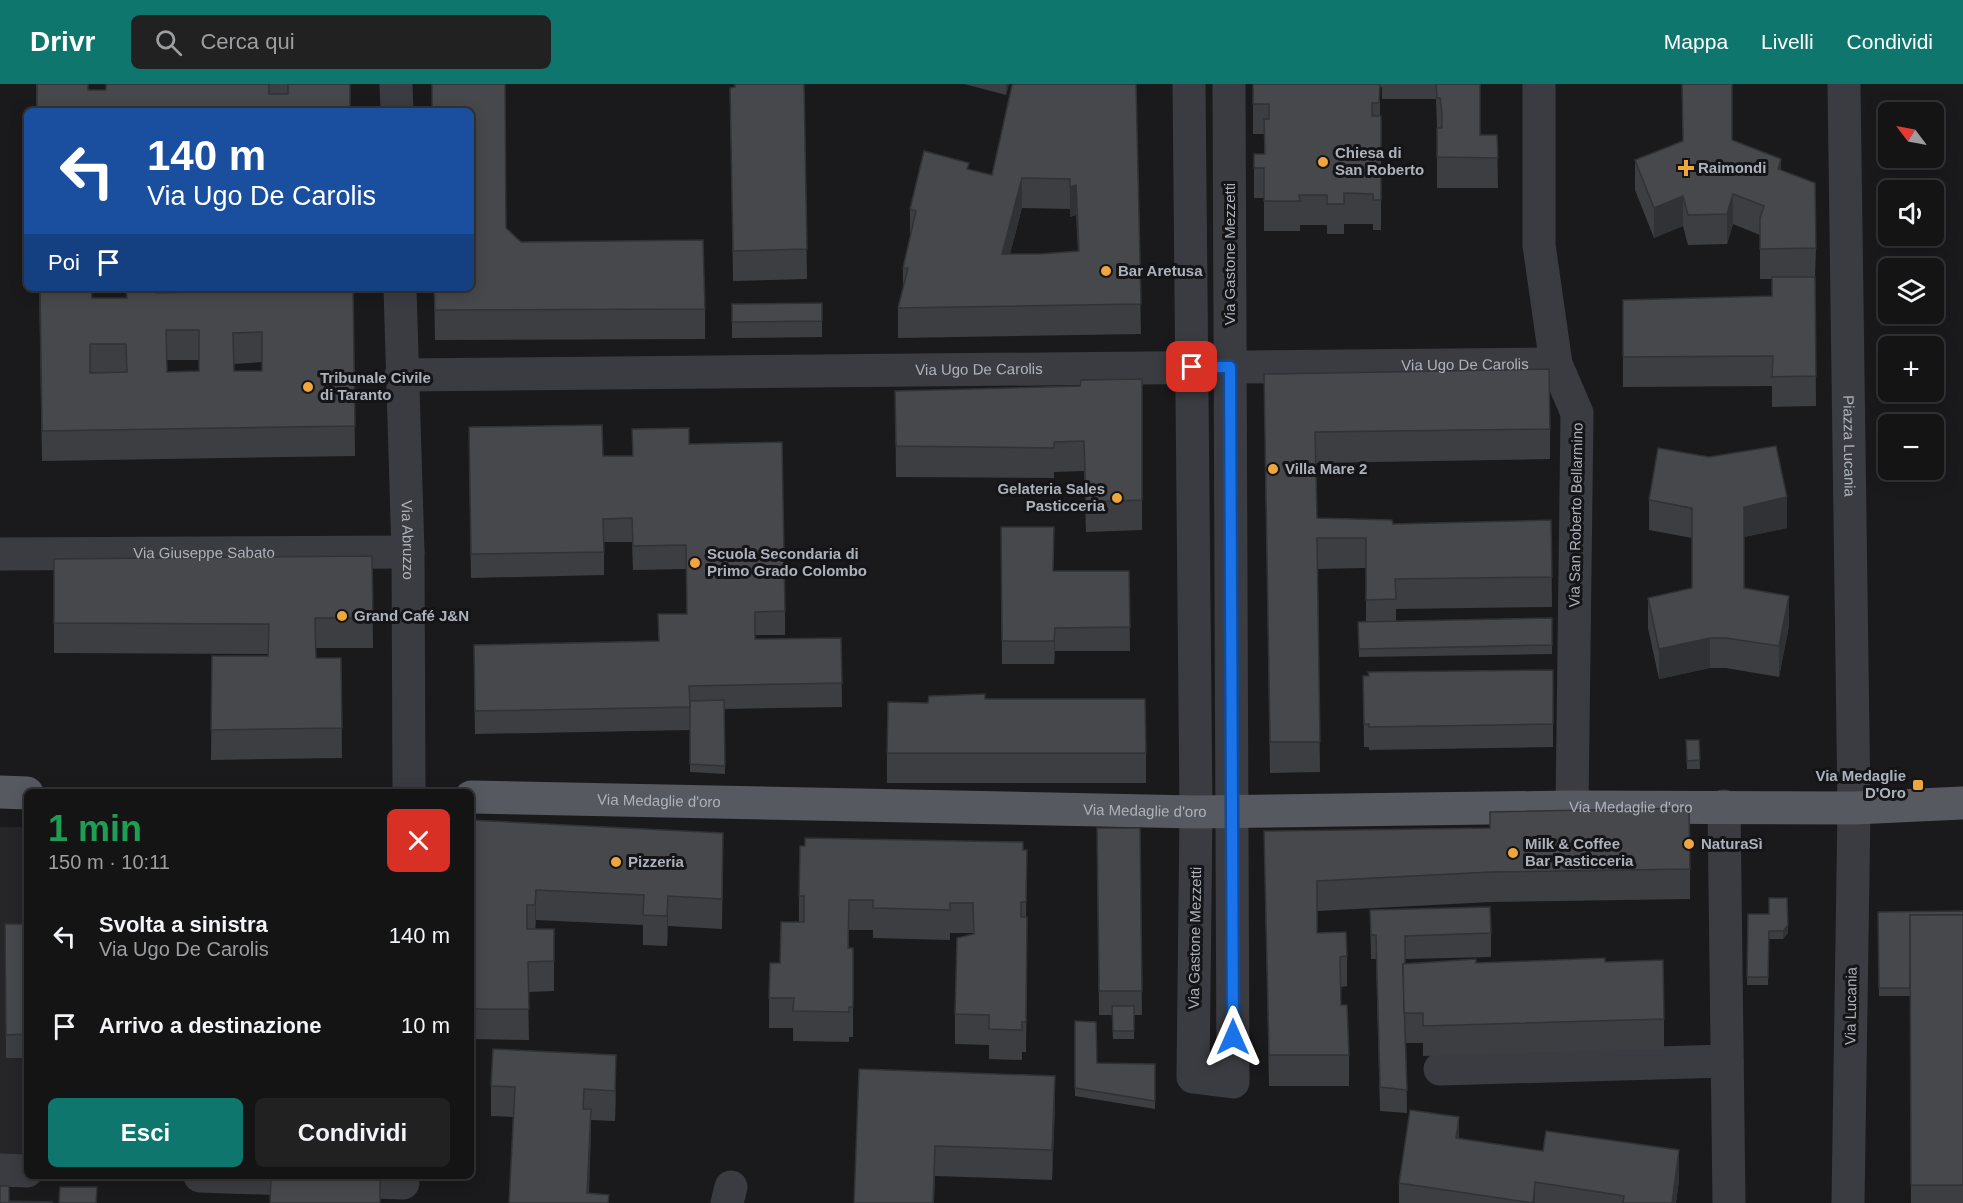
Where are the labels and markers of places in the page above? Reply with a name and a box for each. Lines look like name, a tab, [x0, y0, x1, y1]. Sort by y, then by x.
place label: Chiesa di San Roberto	[1335, 144, 1424, 178]
marker: Chiesa di San Roberto	[1316, 155, 1330, 169]
place label: Raimondi	[1698, 159, 1766, 176]
marker: Raimondi	[1679, 161, 1693, 175]
place label: Bar Aretusa	[1118, 262, 1203, 279]
marker: Bar Aretusa	[1099, 264, 1113, 278]
pin	[1166, 341, 1217, 392]
place label: Tribunale Civile di Taranto	[320, 369, 431, 403]
marker: Tribunale Civile di Taranto	[301, 380, 315, 394]
place label: Villa Mare 2	[1285, 460, 1367, 477]
marker: Villa Mare 2	[1266, 462, 1280, 476]
place label: Gelateria Sales Pasticceria	[997, 480, 1106, 514]
marker: Gelateria Sales Pasticceria	[1110, 491, 1124, 505]
place label: Scuola Secondaria di Primo Grado Colombo	[707, 545, 867, 579]
marker: Scuola Secondaria di Primo Grado Colombo	[688, 556, 702, 570]
place label: Grand Café J&N	[354, 607, 469, 624]
marker: Grand Café J&N	[335, 609, 349, 623]
place label: Via Medaglie D'Oro	[1815, 767, 1906, 801]
marker: Via Medaglie D'Oro	[1911, 778, 1925, 792]
place label: Milk & Coffee Bar Pasticceria	[1525, 835, 1634, 869]
place label: NaturaSì	[1701, 835, 1763, 852]
marker: NaturaSì	[1682, 837, 1696, 851]
marker: Milk & Coffee Bar Pasticceria	[1506, 846, 1520, 860]
place label: Pizzeria	[628, 853, 685, 870]
marker: Pizzeria	[609, 855, 623, 869]

